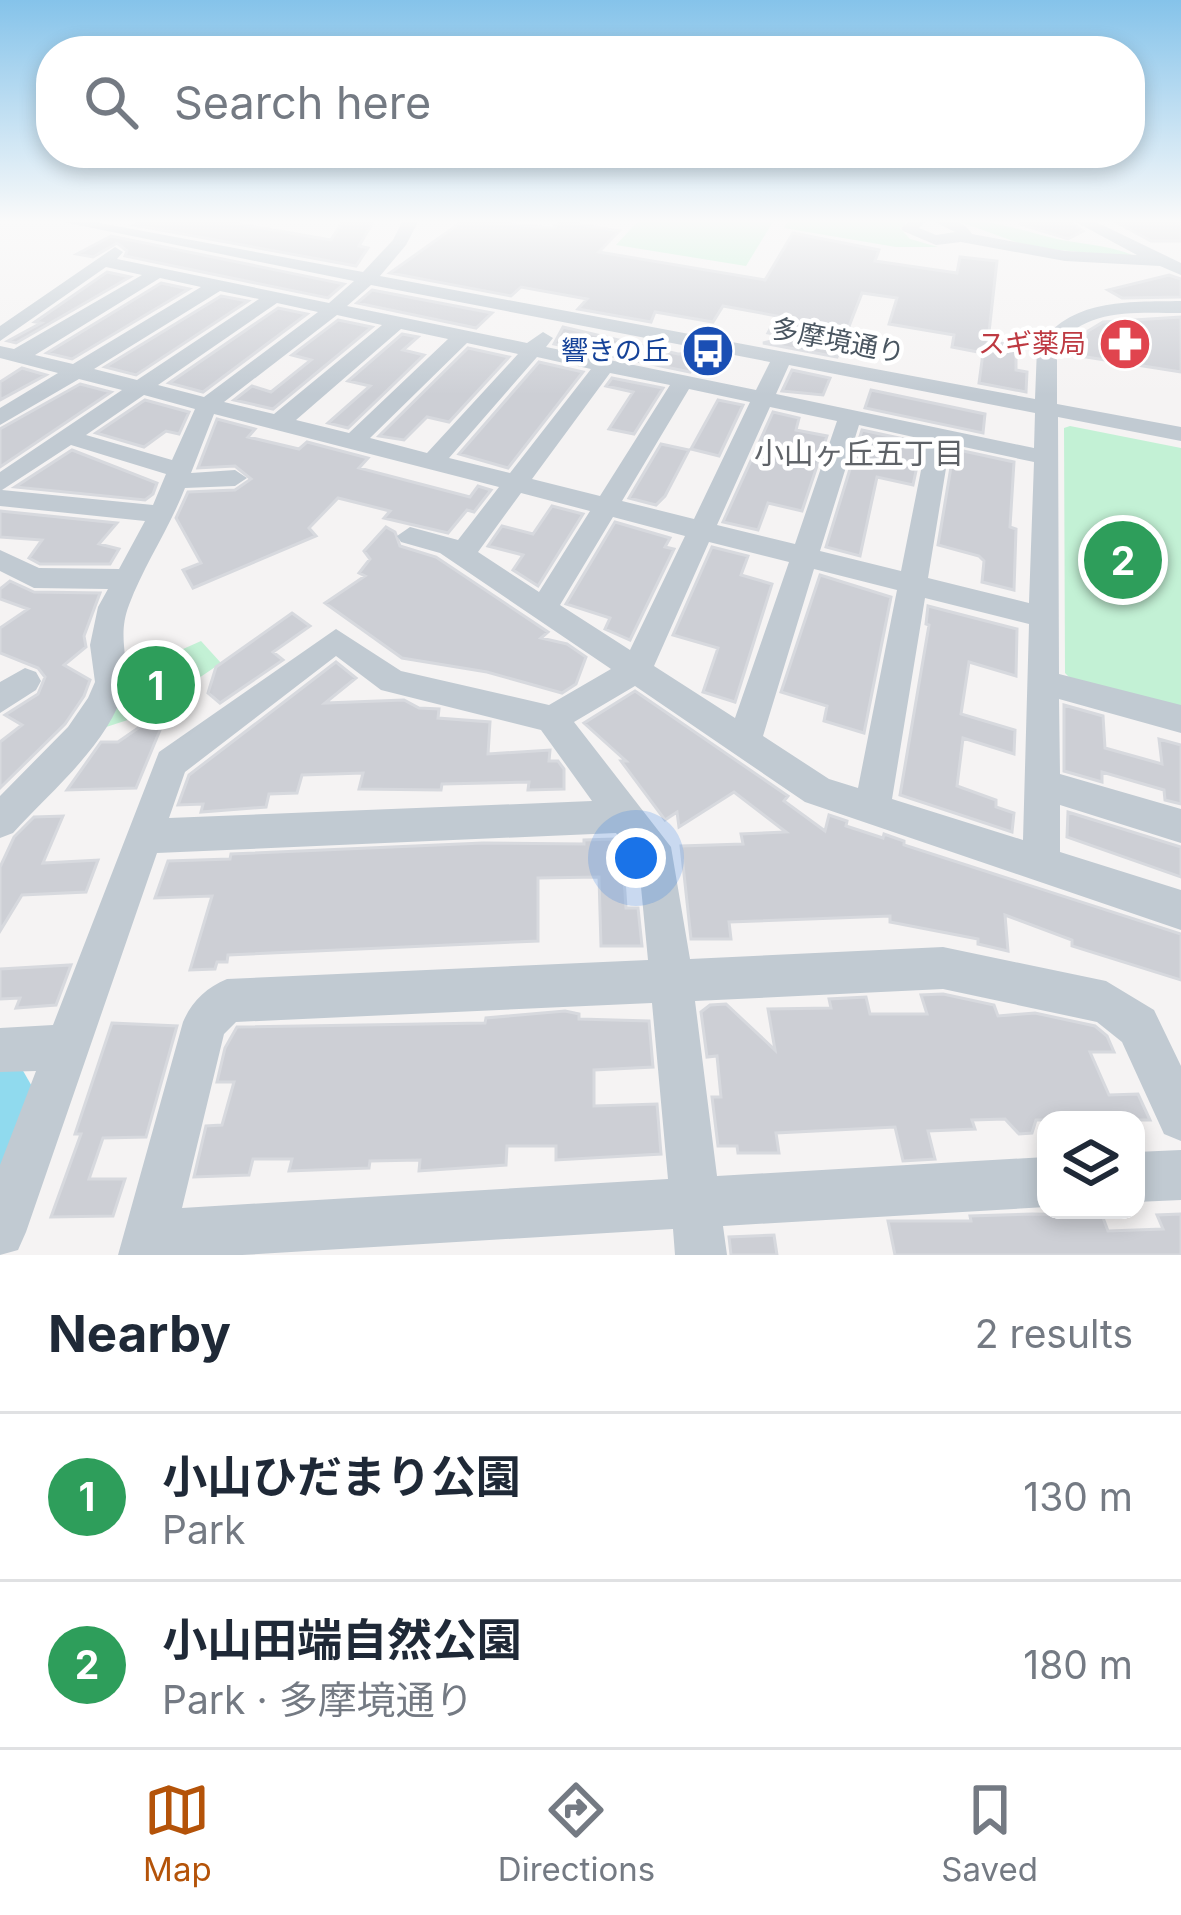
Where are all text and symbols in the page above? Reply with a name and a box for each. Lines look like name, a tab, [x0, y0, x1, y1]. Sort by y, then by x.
search box	[36, 36, 1145, 168]
icon: search	[78, 69, 144, 135]
text: Search here	[174, 75, 431, 130]
street label: 多摩境通り	[769, 311, 908, 370]
pharmacy icon: スギ薬局	[1097, 316, 1153, 372]
bus stop icon: 響きの丘	[680, 323, 736, 379]
place label: スギ薬局	[978, 327, 1086, 360]
place label: 響きの丘	[561, 334, 669, 367]
district label: 小山ヶ丘五丁目	[754, 435, 964, 471]
pin: 2	[1084, 515, 1162, 605]
pin: 1	[117, 640, 195, 730]
your location	[606, 828, 666, 888]
map controls	[1037, 1111, 1145, 1219]
button: layers	[1037, 1111, 1145, 1219]
text: Nearby	[48, 1303, 231, 1364]
text: 2 results	[975, 1310, 1133, 1357]
text: 小山ひだまり公園	[162, 1449, 521, 1504]
text: 1	[79, 1473, 95, 1520]
text: 130 m	[1023, 1473, 1133, 1520]
text: Park	[162, 1506, 246, 1553]
text: 小山田端自然公園	[162, 1612, 522, 1667]
text: 2	[75, 1641, 99, 1688]
text: 180 m	[1023, 1641, 1133, 1688]
text: Park · 多摩境通り	[162, 1676, 474, 1723]
tab: Map	[143, 1777, 212, 1889]
tab: Directions	[498, 1777, 655, 1889]
tab: Saved	[941, 1777, 1038, 1889]

